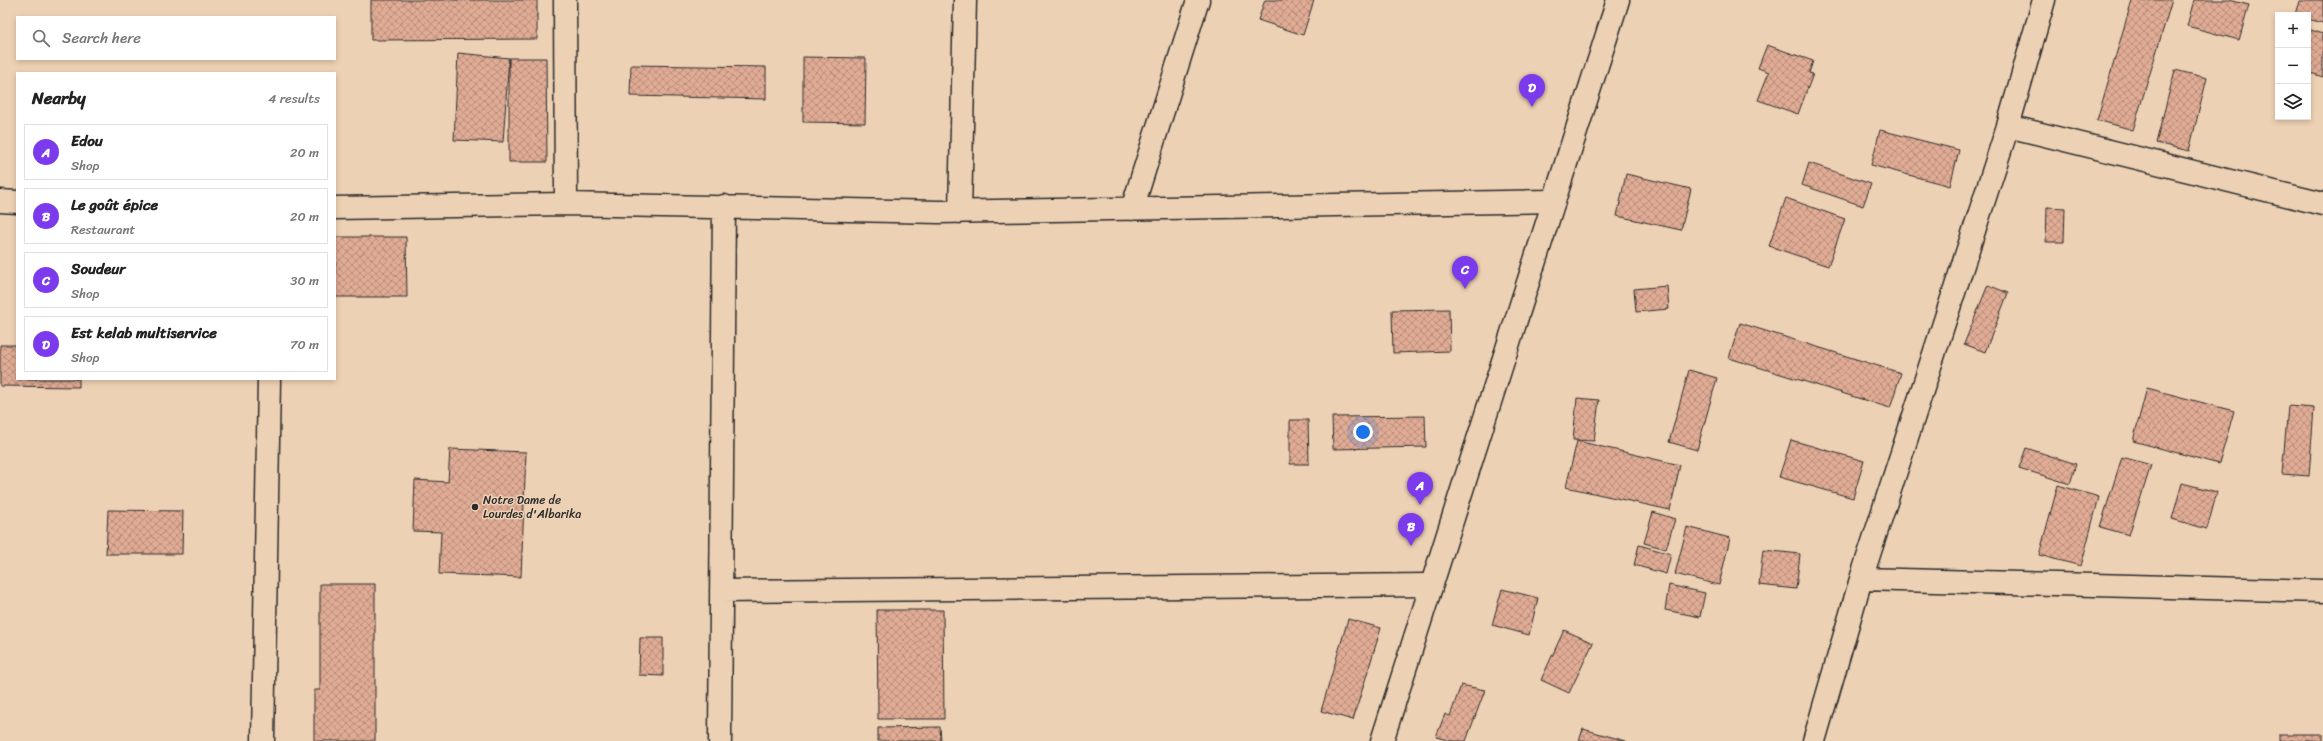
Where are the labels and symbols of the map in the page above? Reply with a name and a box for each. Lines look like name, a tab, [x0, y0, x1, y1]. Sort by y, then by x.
pin: D	[1519, 74, 1545, 107]
pin: C	[1452, 256, 1478, 289]
your location	[1353, 422, 1373, 442]
pin: A	[1407, 472, 1433, 505]
place label: Notre Dame de Lourdes d'Albarika	[483, 489, 581, 525]
marker: Notre Dame de Lourdes d'Albarika	[470, 502, 480, 512]
pin: B	[1398, 513, 1424, 546]

